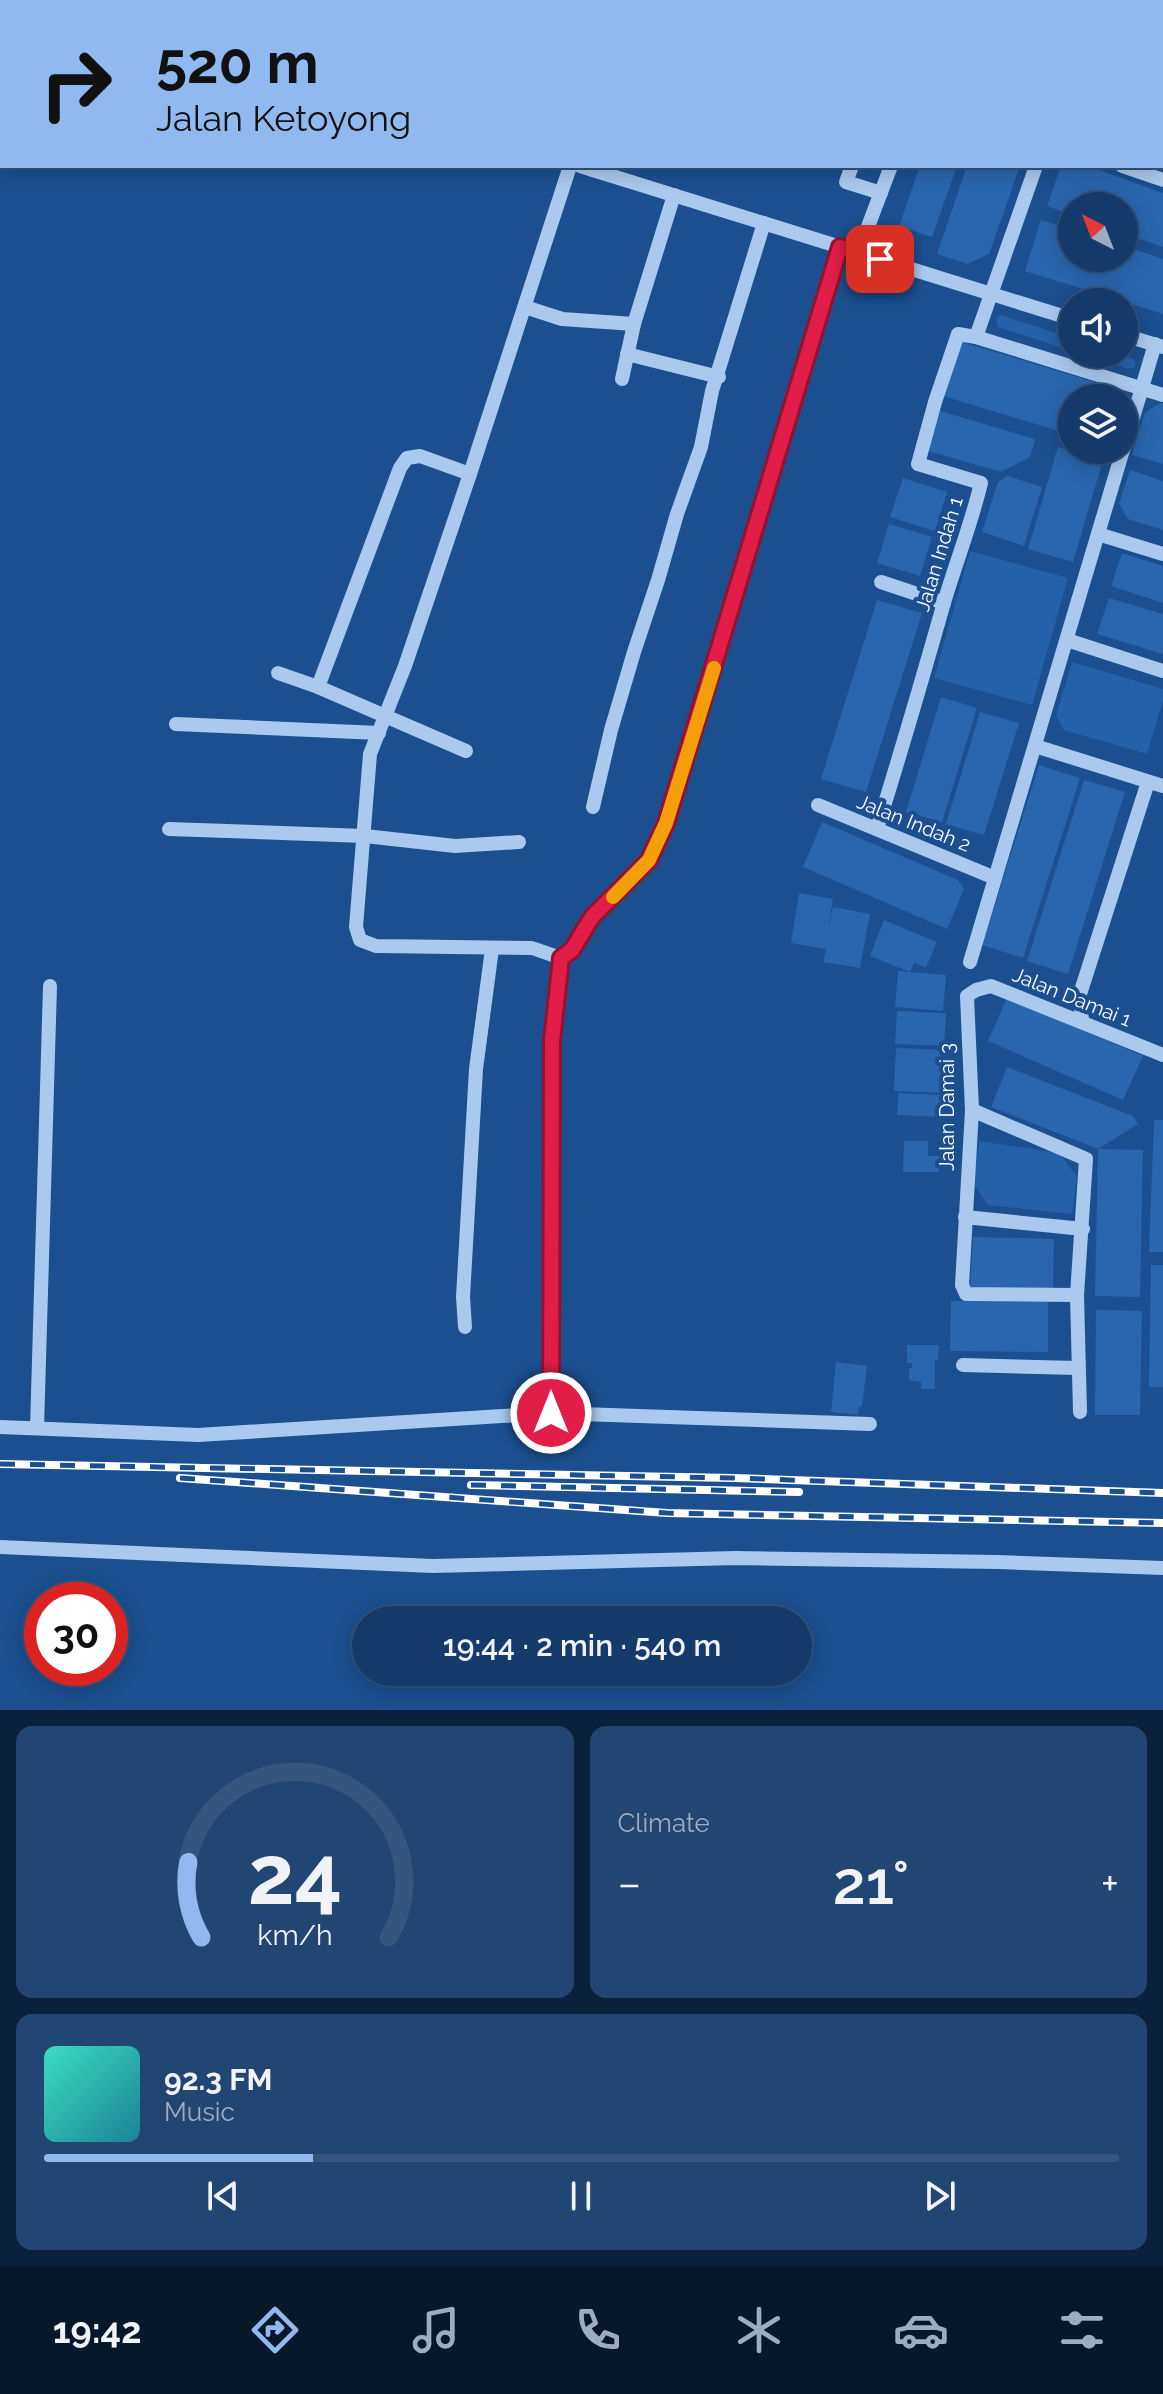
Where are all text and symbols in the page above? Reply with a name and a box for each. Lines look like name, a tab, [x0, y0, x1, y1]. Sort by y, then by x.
text: 520 m	[156, 30, 319, 96]
icon: right	[24, 32, 128, 136]
text: Jalan Ketoyong	[156, 97, 411, 139]
north arrow	[1058, 192, 1138, 272]
map controls	[1058, 192, 1138, 464]
pin	[846, 225, 914, 293]
icon: arrive	[858, 237, 902, 281]
button: sound	[1058, 288, 1138, 368]
button: layers	[1058, 384, 1138, 464]
street label: Jalan Indah 1	[910, 493, 968, 614]
street label: Jalan Indah 2	[854, 789, 974, 857]
street label: Jalan Damai 1	[1009, 962, 1135, 1032]
street label: Jalan Damai 3	[935, 1043, 959, 1171]
position arrow	[509, 1371, 593, 1455]
speed limit sign: 30	[24, 1582, 128, 1686]
text: 19:44 · 2 min · 540 m	[443, 1628, 721, 1663]
text: Climate	[618, 1808, 710, 1838]
text: 24	[248, 1826, 342, 1923]
text: 21°	[833, 1848, 909, 1918]
text: −	[618, 1858, 641, 1909]
text: +	[1101, 1858, 1119, 1909]
text: km/h	[257, 1918, 332, 1952]
text: 92.3 FM	[164, 2062, 272, 2097]
text: Music	[164, 2097, 235, 2127]
icon: previous	[201, 2174, 245, 2218]
icon: pause	[559, 2174, 603, 2218]
icon: next	[918, 2174, 962, 2218]
icon: directions	[247, 2302, 303, 2358]
icon: music	[408, 2302, 464, 2358]
icon: phone	[570, 2302, 626, 2358]
icon: climate	[731, 2302, 787, 2358]
icon: car	[893, 2302, 949, 2358]
icon: filters	[1054, 2302, 1110, 2358]
text: 19:42	[53, 2309, 141, 2351]

